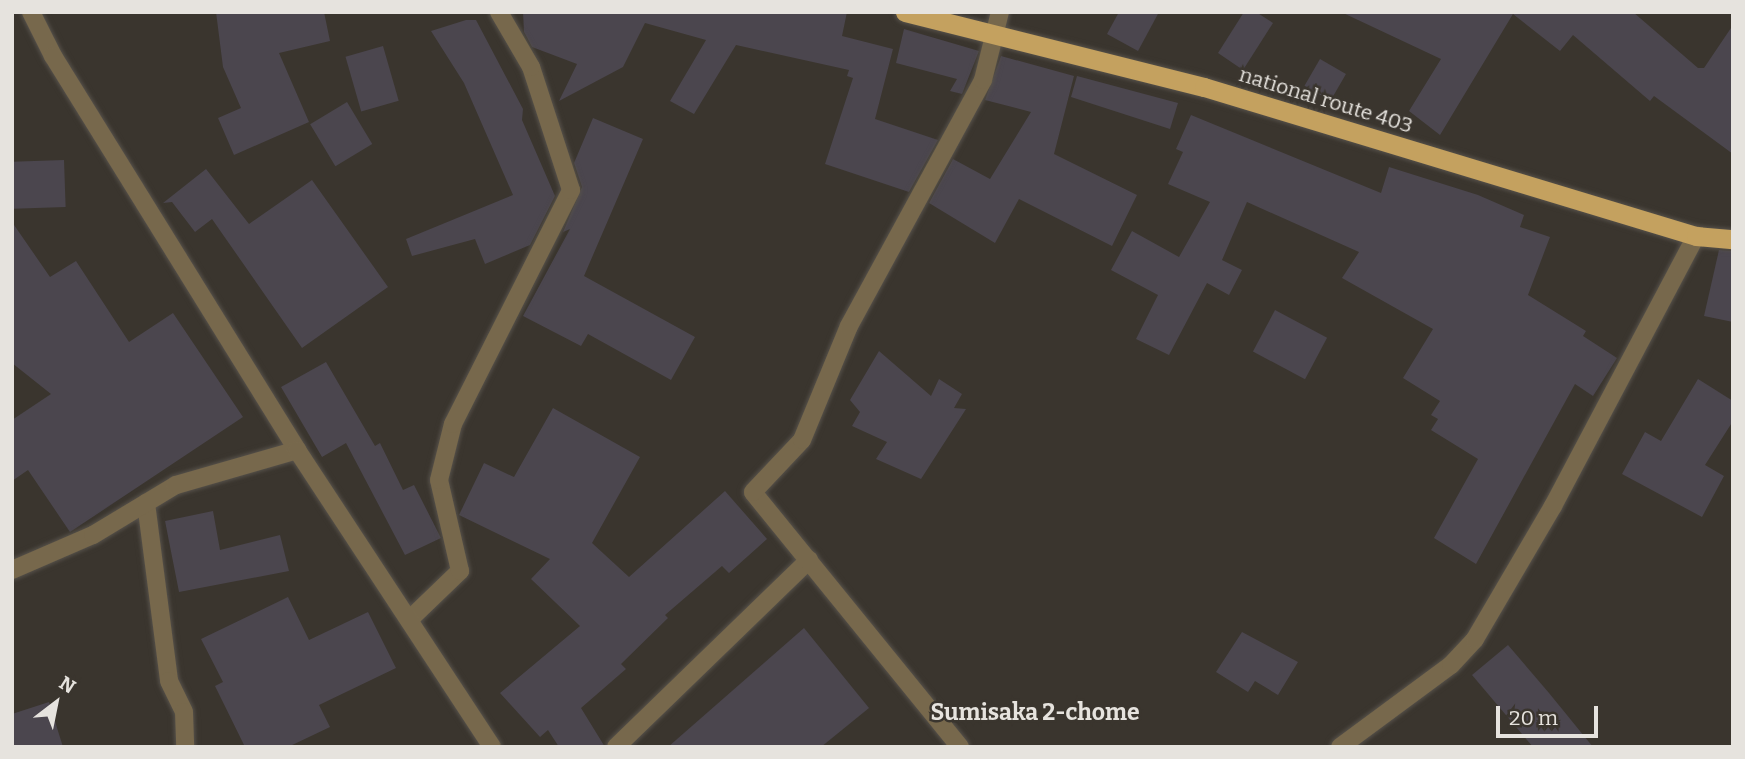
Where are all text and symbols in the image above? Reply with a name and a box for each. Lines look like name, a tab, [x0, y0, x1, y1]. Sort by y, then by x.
street label: national route 403	[1236, 62, 1416, 138]
north arrow	[21, 668, 91, 738]
text: N	[55, 671, 80, 698]
scale bar	[1500, 692, 1602, 736]
district label: Sumisaka 2-chome	[930, 698, 1140, 726]
text: 20 m	[1509, 705, 1558, 731]

